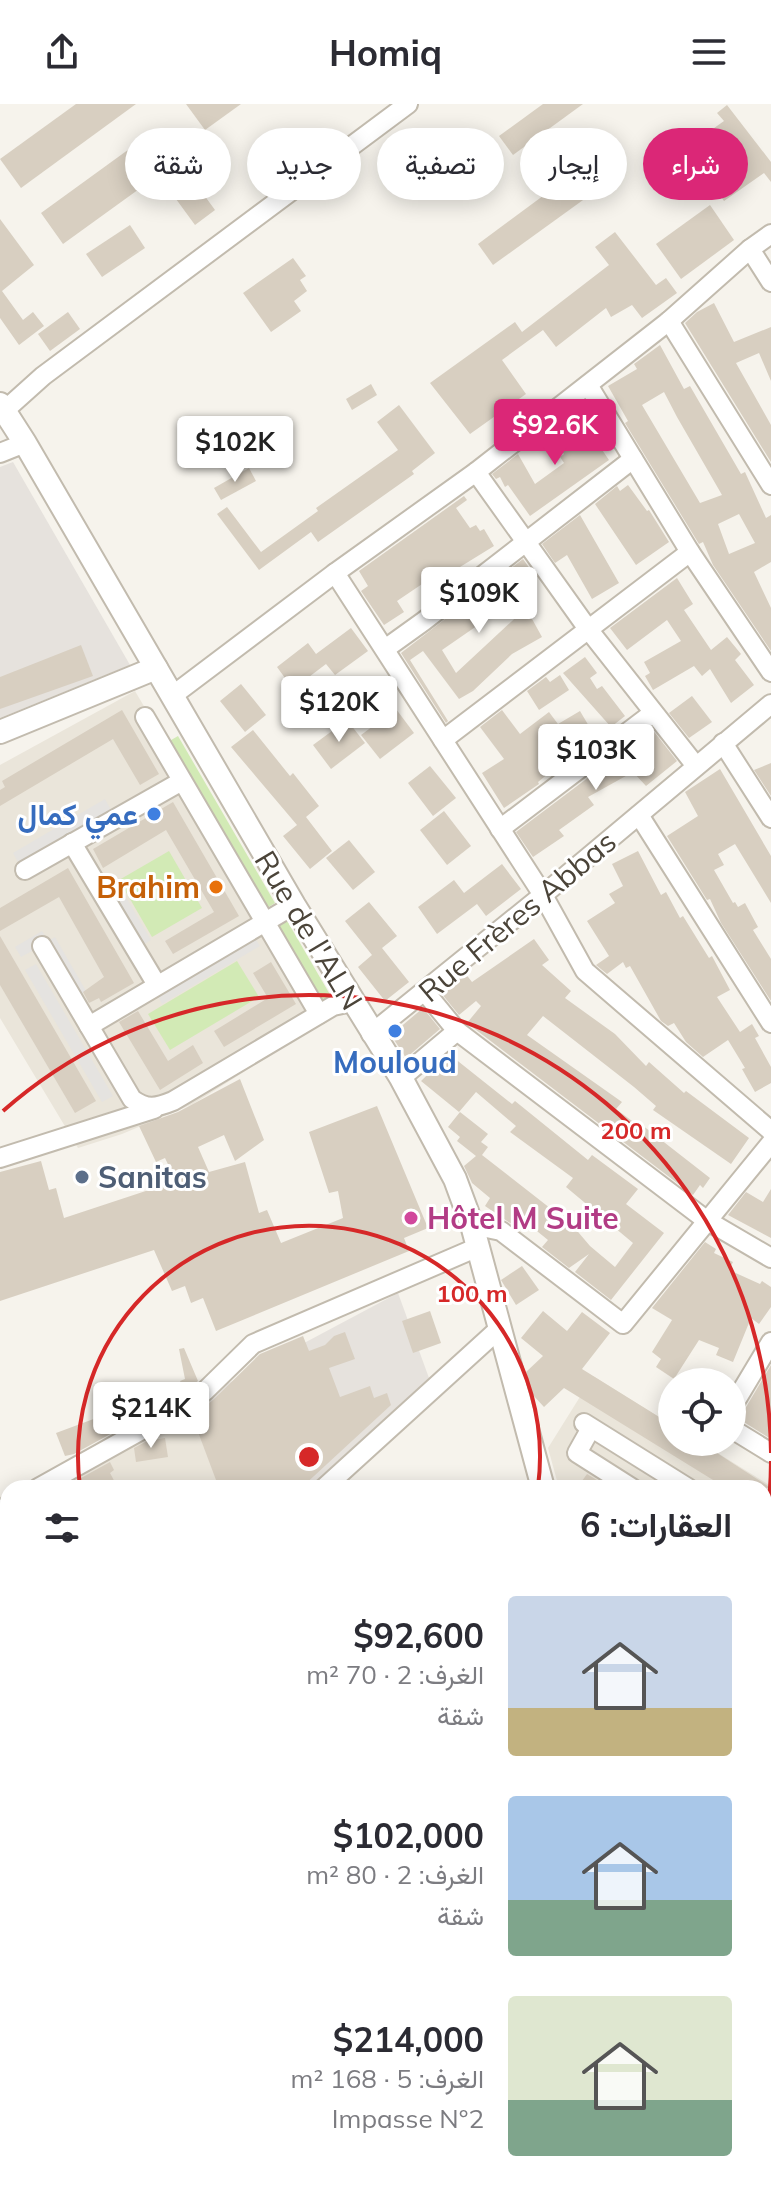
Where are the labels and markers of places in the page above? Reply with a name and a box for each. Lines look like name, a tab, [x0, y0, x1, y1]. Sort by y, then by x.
pin: $92.6K	[490, 399, 620, 467]
pin: $102K	[179, 416, 291, 484]
pin: $109K	[423, 567, 535, 635]
pin: $120K	[283, 676, 395, 744]
pin: $103K	[540, 724, 652, 792]
place label: عمي كمال	[18, 795, 138, 840]
marker: عمي كمال	[145, 805, 163, 823]
place label: Brahim	[96, 868, 200, 906]
marker: Brahim	[207, 878, 225, 896]
marker: Mouloud	[386, 1022, 404, 1040]
place label: Mouloud	[333, 1043, 457, 1081]
place label: Sanitas	[98, 1158, 207, 1196]
marker: Sanitas	[73, 1168, 91, 1186]
place label: Hôtel M Suite	[427, 1199, 619, 1237]
marker: Hôtel M Suite	[402, 1209, 420, 1227]
pin: $214K	[95, 1382, 207, 1450]
centre of rings	[295, 1443, 323, 1471]

